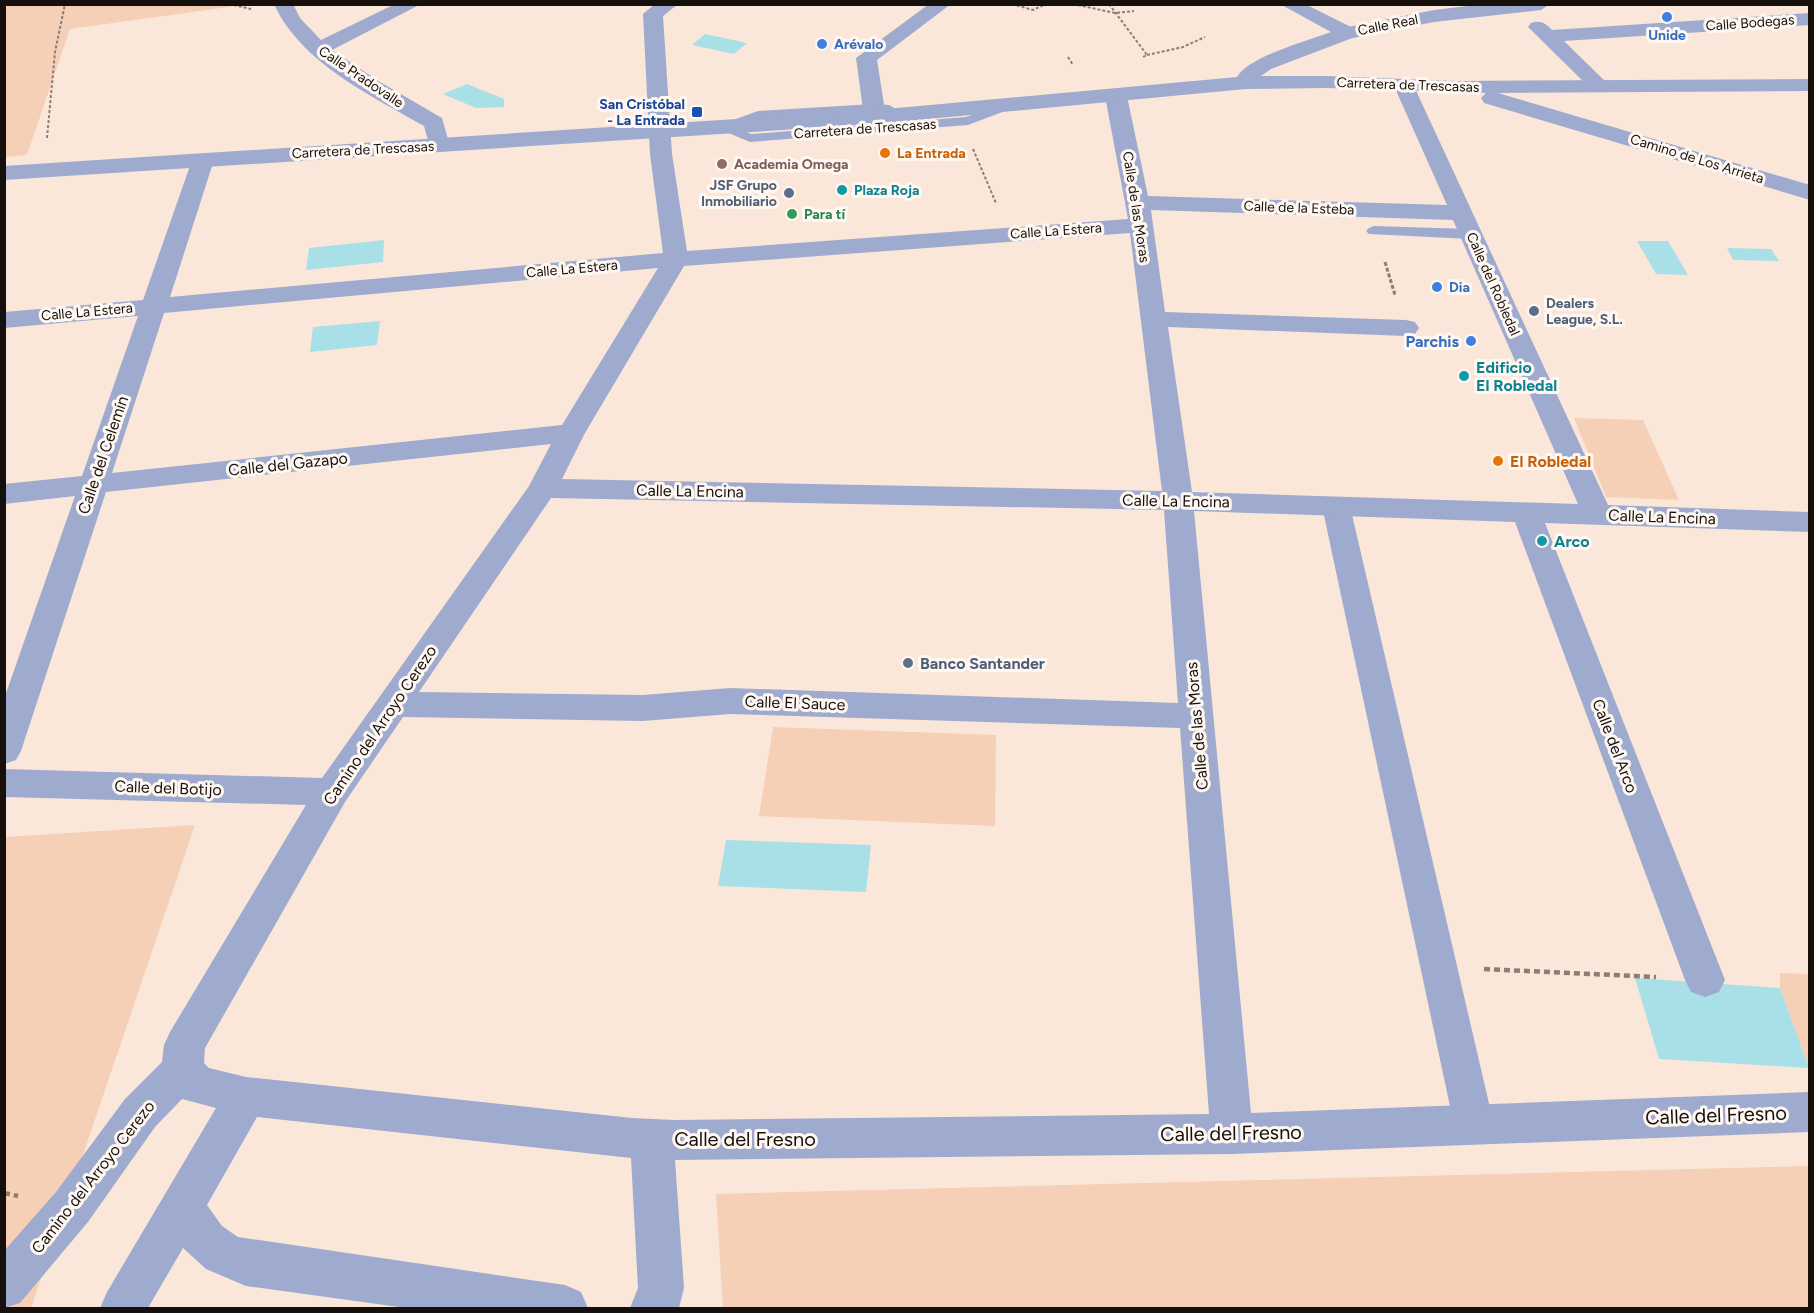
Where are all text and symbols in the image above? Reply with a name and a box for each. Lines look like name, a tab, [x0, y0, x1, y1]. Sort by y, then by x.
marker: Unide	[1660, 10, 1674, 24]
street label: Calle Real	[1356, 11, 1420, 39]
street label: Calle Bodegas	[1705, 11, 1795, 35]
place label: Unide	[1648, 27, 1686, 44]
place label: Arévalo	[834, 36, 883, 53]
marker: Arévalo	[815, 37, 829, 51]
street label: Calle Pradovalle	[315, 42, 407, 112]
street label: Carretera de Trescasas	[1336, 74, 1480, 96]
place label: San Cristóbal - La Entrada	[599, 96, 685, 129]
marker: San Cristóbal - La Entrada	[690, 105, 704, 119]
street label: Carretera de Trescasas	[793, 116, 937, 142]
street label: Camino de Los Arrieta	[1628, 131, 1766, 187]
street label: Carretera de Trescasas	[291, 138, 435, 162]
place label: La Entrada	[897, 145, 966, 162]
marker: La Entrada	[878, 146, 892, 160]
street label: Calle de las Moras	[1119, 150, 1153, 264]
place label: Academia Omega	[734, 156, 849, 173]
marker: Academia Omega	[715, 157, 729, 171]
place label: JSF Grupo Inmobiliario	[701, 177, 777, 210]
place label: Plaza Roja	[854, 182, 920, 199]
marker: Plaza Roja	[835, 183, 849, 197]
marker: JSF Grupo Inmobiliario	[782, 186, 796, 200]
street label: Calle de la Esteba	[1243, 198, 1355, 218]
place label: Para tí	[804, 206, 846, 223]
marker: Para tí	[785, 207, 799, 221]
street label: Calle La Estera	[1010, 219, 1102, 243]
street label: Calle del Robledal	[1463, 230, 1523, 338]
street label: Calle La Estera	[525, 257, 619, 281]
place label: Dia	[1449, 279, 1470, 296]
marker: Dia	[1430, 280, 1444, 294]
place label: Dealers League, S.L.	[1546, 295, 1623, 328]
street label: Calle La Estera	[40, 300, 134, 324]
marker: Dealers League, S.L.	[1527, 304, 1541, 318]
place label: Parchis	[1405, 332, 1460, 351]
marker: Parchis	[1464, 334, 1478, 348]
place label: Edificio El Robledal	[1476, 358, 1557, 395]
marker: Edificio El Robledal	[1457, 369, 1471, 383]
street label: Calle del Celemín	[74, 393, 132, 517]
street label: Calle del Gazapo	[227, 448, 349, 480]
place label: El Robledal	[1510, 452, 1591, 471]
marker: El Robledal	[1491, 454, 1505, 468]
street label: Calle La Encina	[636, 481, 744, 501]
street label: Calle La Encina	[1122, 491, 1230, 511]
street label: Calle La Encina	[1608, 506, 1716, 528]
place label: Arco	[1554, 532, 1590, 551]
marker: Arco	[1535, 534, 1549, 548]
street label: Camino del Arroyo Cerezo	[319, 642, 441, 808]
place label: Banco Santander	[920, 654, 1045, 673]
marker: Banco Santander	[901, 656, 915, 670]
street label: Calle de las Moras	[1182, 661, 1212, 791]
street label: Calle El Sauce	[744, 692, 846, 714]
street label: Calle del Arco	[1588, 696, 1642, 796]
street label: Calle del Botijo	[114, 777, 222, 799]
street label: Camino del Arroyo Cerezo	[27, 1097, 159, 1257]
street label: Calle del Fresno	[1645, 1101, 1787, 1129]
street label: Calle del Fresno	[1160, 1120, 1302, 1146]
street label: Calle del Fresno	[674, 1127, 816, 1151]

